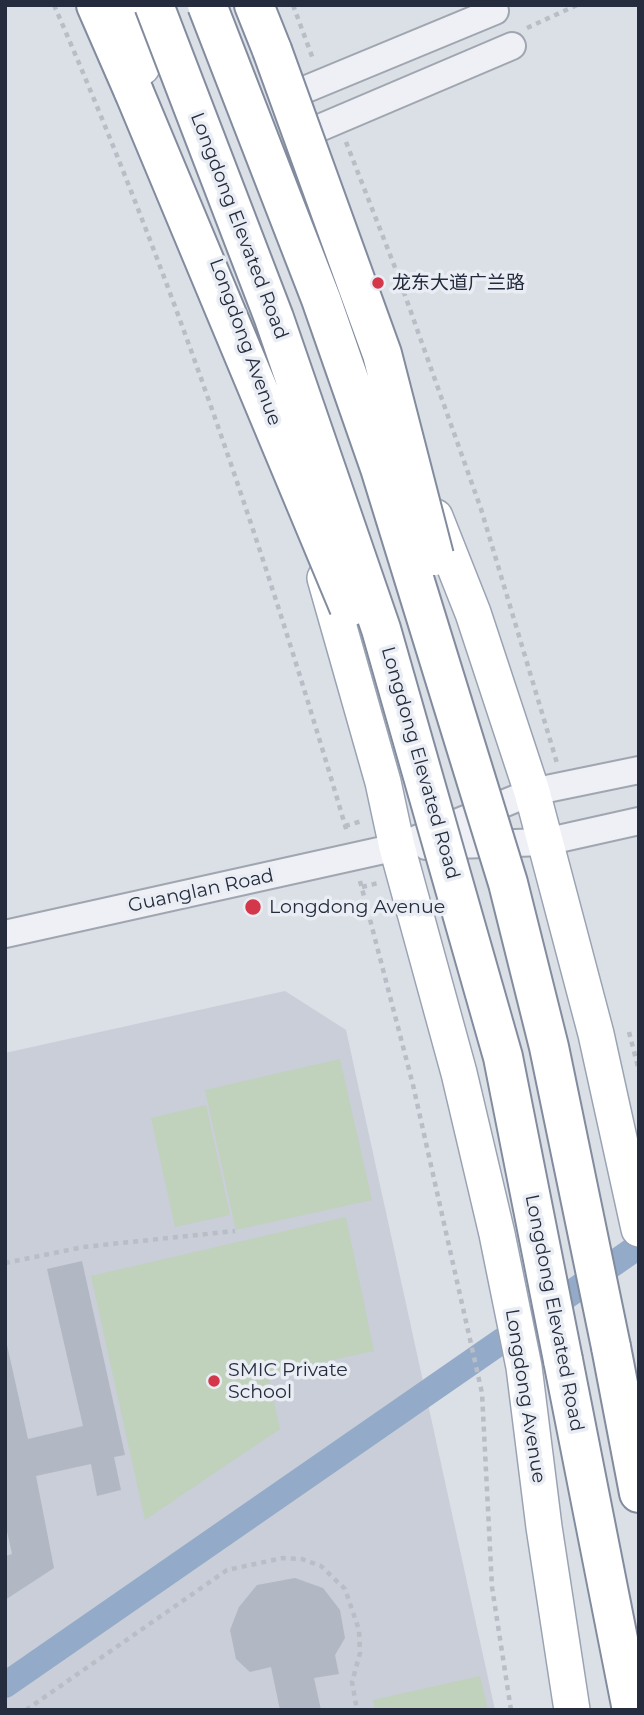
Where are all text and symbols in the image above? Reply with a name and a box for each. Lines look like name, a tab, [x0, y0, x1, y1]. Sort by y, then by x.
street label: Longdong Elevated Road	[185, 109, 293, 343]
street label: Longdong Avenue	[204, 255, 286, 429]
place label: 龙东大道广兰路	[392, 272, 525, 294]
marker: 龙东大道广兰路	[370, 275, 386, 291]
street label: Longdong Elevated Road	[376, 644, 464, 882]
street label: Guanglan Road	[126, 864, 276, 918]
place label: Longdong Avenue	[269, 896, 445, 918]
marker: Longdong Avenue	[243, 897, 263, 917]
street label: Longdong Elevated Road	[520, 1193, 588, 1433]
street label: Longdong Avenue	[500, 1307, 550, 1485]
place label: SMIC Private School	[228, 1359, 348, 1403]
marker: SMIC Private School	[206, 1373, 222, 1389]

